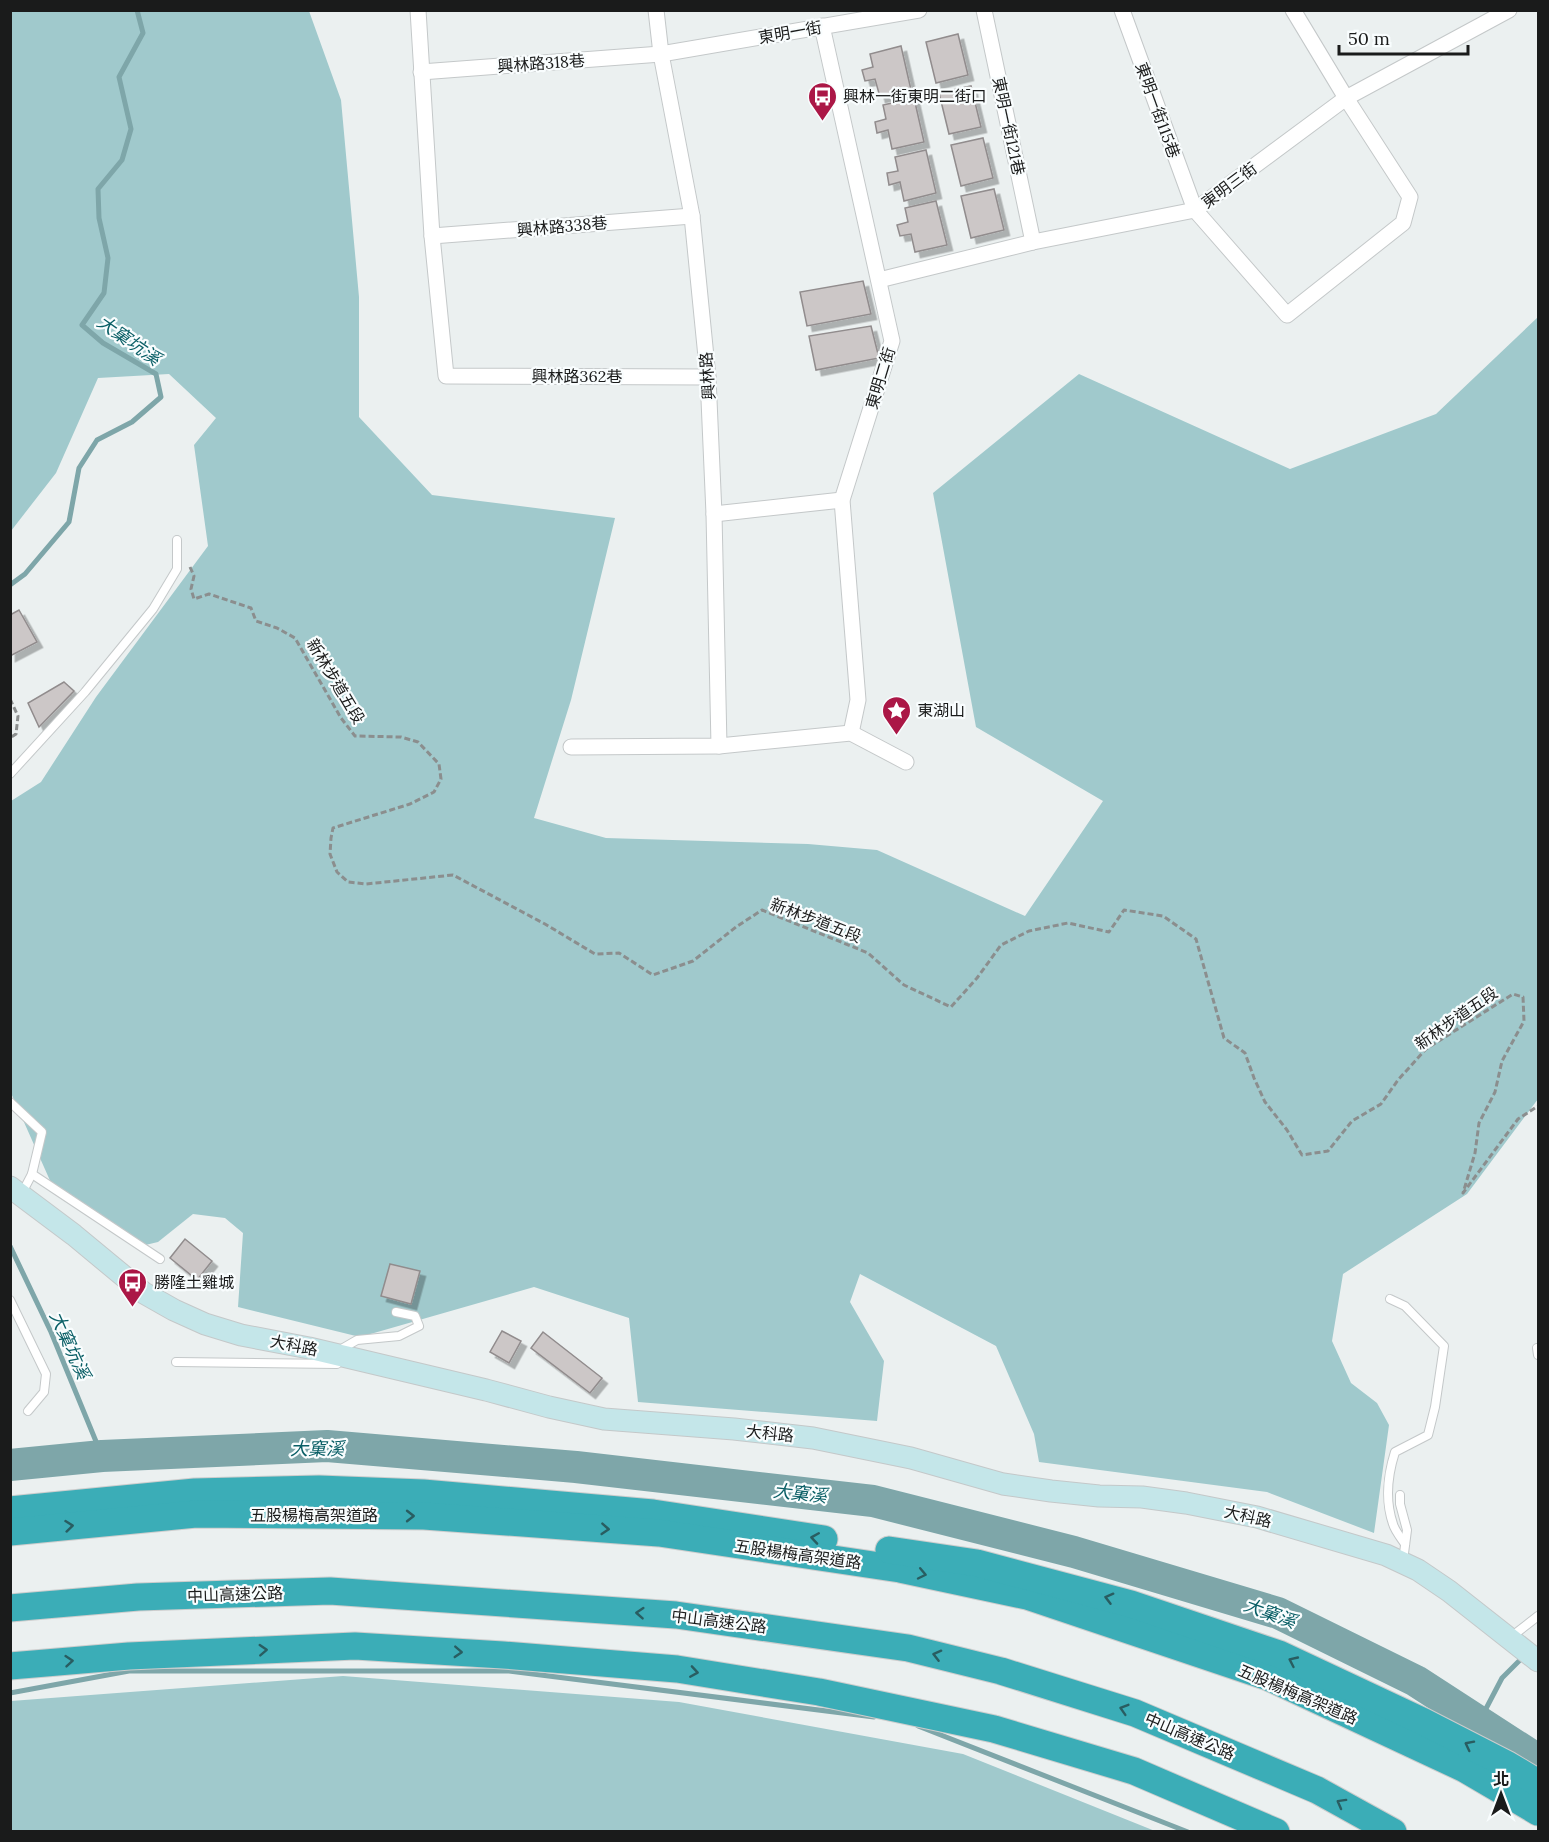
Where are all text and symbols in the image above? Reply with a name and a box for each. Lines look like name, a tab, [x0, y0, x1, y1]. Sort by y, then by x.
street label: 東明一街	[757, 17, 823, 47]
scale bar	[1339, 18, 1468, 56]
text: 50 m	[1348, 27, 1390, 50]
street label: 興林路318巷	[497, 50, 585, 76]
street label: 東明一街115巷	[1131, 59, 1185, 161]
street label: 東明一街121巷	[989, 75, 1029, 177]
bus stop icon: 興林一街東明二街口	[806, 80, 838, 122]
place label: 興林一街東明二街口	[843, 86, 987, 106]
street label: 東明三街	[1197, 158, 1261, 212]
street label: 興林路338巷	[516, 212, 608, 240]
water label: 大窠坑溪	[93, 310, 168, 372]
street label: 東明二街	[861, 344, 899, 412]
street label: 興林路	[695, 351, 719, 401]
street label: 興林路362巷	[532, 366, 622, 386]
street label: 新林步道五段	[303, 635, 369, 727]
place icon: 東湖山	[880, 694, 912, 736]
place label: 東湖山	[917, 700, 965, 720]
street label: 新林步道五段	[768, 893, 864, 947]
street label: 新林步道五段	[1411, 982, 1501, 1054]
bus stop icon: 勝隆土雞城	[117, 1266, 149, 1308]
place label: 勝隆土雞城	[154, 1272, 234, 1292]
water label: 大窠坑溪	[45, 1307, 96, 1385]
street label: 大科路	[269, 1331, 319, 1359]
street label: 大科路	[745, 1421, 795, 1445]
water label: 大窠溪	[290, 1437, 347, 1460]
water label: 大窠溪	[772, 1479, 831, 1508]
street label: 大科路	[1222, 1501, 1274, 1531]
street label: 五股楊梅高架道路	[250, 1505, 378, 1525]
one-way arrow	[406, 1510, 415, 1522]
one-way arrow	[64, 1520, 73, 1533]
one-way arrow	[600, 1522, 609, 1535]
one-way arrow	[811, 1532, 820, 1544]
street label: 五股楊梅高架道路	[733, 1535, 863, 1573]
one-way arrow	[917, 1567, 927, 1580]
street label: 中山高速公路	[187, 1582, 283, 1606]
one-way arrow	[1104, 1593, 1115, 1605]
water label: 大窠溪	[1241, 1593, 1302, 1634]
street label: 中山高速公路	[670, 1605, 768, 1637]
one-way arrow	[636, 1606, 645, 1619]
one-way arrow	[259, 1644, 268, 1657]
one-way arrow	[454, 1645, 463, 1658]
one-way arrow	[932, 1649, 942, 1662]
one-way arrow	[64, 1655, 73, 1668]
one-way arrow	[1289, 1656, 1300, 1668]
street label: 五股楊梅高架道路	[1235, 1660, 1361, 1728]
one-way arrow	[689, 1665, 699, 1678]
one-way arrow	[1119, 1704, 1130, 1716]
street label: 中山高速公路	[1142, 1708, 1238, 1764]
one-way arrow	[1465, 1741, 1475, 1752]
north arrow	[1471, 1764, 1531, 1824]
text: 北	[1493, 1769, 1509, 1789]
one-way arrow	[1337, 1799, 1348, 1810]

